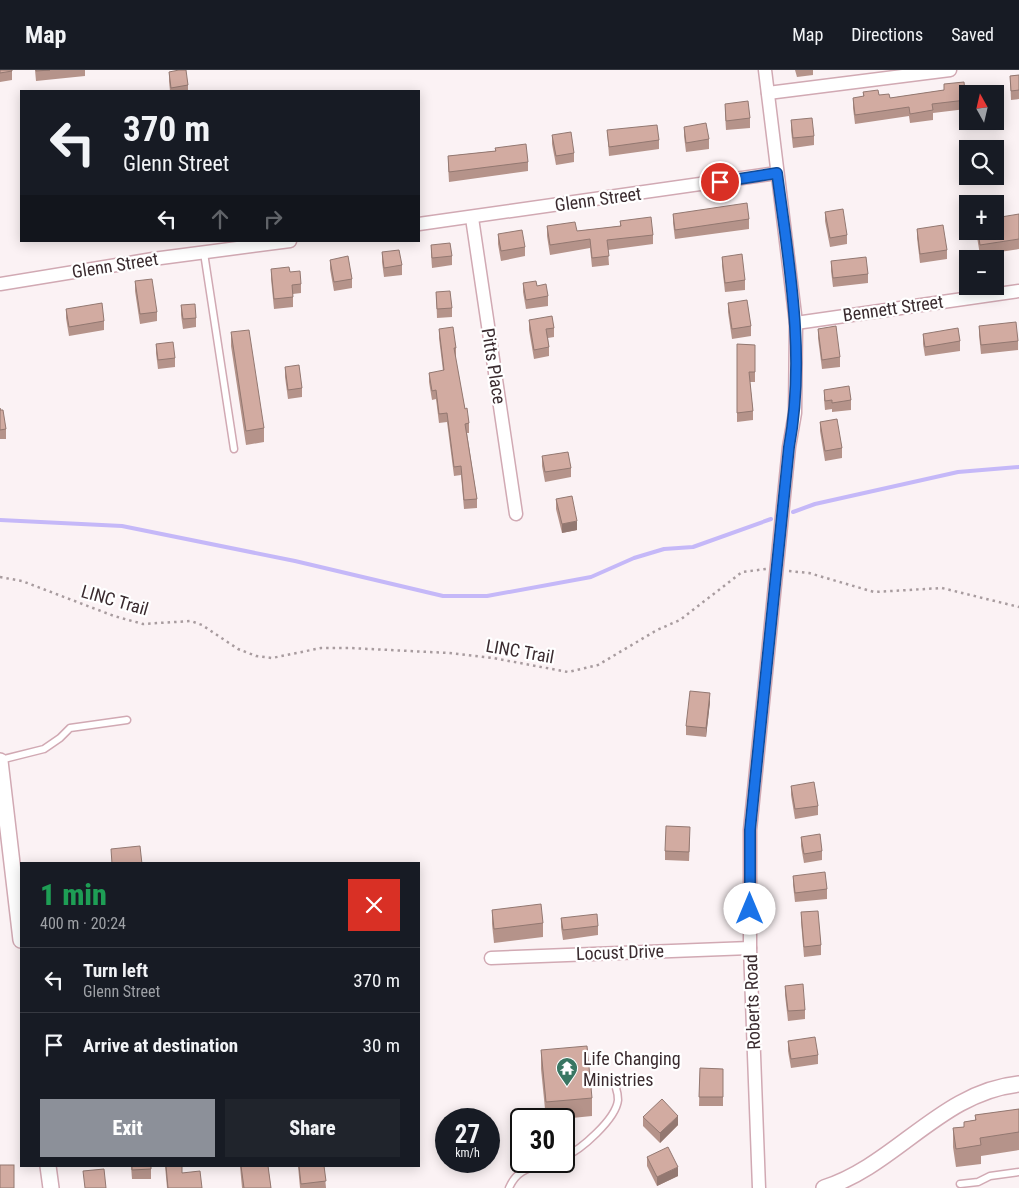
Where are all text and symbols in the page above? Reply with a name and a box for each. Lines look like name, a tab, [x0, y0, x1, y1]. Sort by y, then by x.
text: Map	[25, 21, 66, 49]
text: Map	[792, 24, 823, 45]
text: Directions	[851, 24, 923, 45]
text: Saved	[951, 24, 994, 45]
north arrow	[959, 85, 1004, 130]
map controls	[959, 85, 1004, 295]
text: 370 m	[123, 109, 210, 150]
icon: left	[40, 110, 105, 175]
button: search	[959, 140, 1004, 185]
text: Glenn Street	[123, 151, 229, 176]
pin	[699, 161, 741, 203]
icon: arrive	[706, 168, 734, 196]
street label: Glenn Street	[553, 183, 643, 215]
button: +	[959, 195, 1004, 240]
icon: left	[153, 205, 181, 233]
icon: ahead	[206, 205, 234, 233]
icon: right	[259, 205, 287, 233]
street label: Glenn Street	[70, 248, 160, 282]
button: −	[959, 250, 1004, 295]
street label: Bennett Street	[841, 291, 945, 325]
street label: Pitts Place	[478, 327, 510, 405]
street label: LINC Trail	[79, 580, 151, 620]
street label: LINC Trail	[484, 635, 556, 667]
text: 1 min	[40, 877, 107, 912]
button: close	[348, 879, 400, 931]
position arrow	[723, 882, 775, 934]
text: 400 m · 20:24	[40, 914, 126, 933]
street label: Locust Drive	[576, 940, 664, 964]
street label: Roberts Road	[740, 954, 764, 1050]
text: Turn left	[83, 959, 148, 982]
icon: left	[40, 966, 68, 994]
text: 370 m	[353, 969, 400, 992]
text: Glenn Street	[83, 982, 160, 1001]
icon: arrive	[40, 1031, 68, 1059]
text: Arrive at destination	[83, 1034, 238, 1057]
text: 30 m	[363, 1034, 400, 1057]
place label: Life Changing Ministries	[583, 1048, 681, 1090]
temple icon: Life Changing Ministries	[555, 1056, 579, 1087]
button: Exit	[40, 1099, 215, 1157]
button: Share	[225, 1099, 400, 1157]
speed limit sign: 30	[510, 1108, 575, 1173]
text: 27	[455, 1120, 480, 1149]
text: km/h	[455, 1146, 480, 1160]

